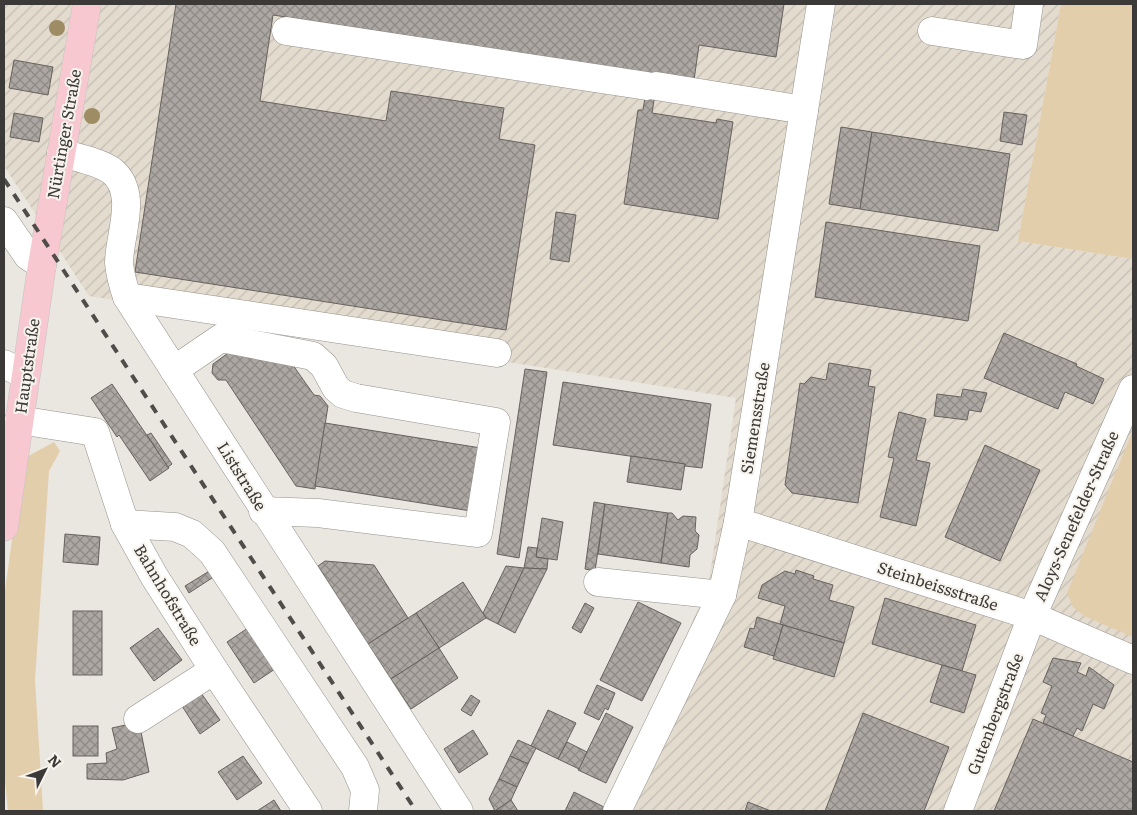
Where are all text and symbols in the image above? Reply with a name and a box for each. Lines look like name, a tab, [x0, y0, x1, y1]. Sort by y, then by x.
street label: Nürtinger Straße	[40, 67, 86, 201]
street label: Hauptstraße	[7, 317, 45, 415]
street label: Siemensstraße	[733, 360, 775, 475]
street label: Aloys-Senefelder-Straße	[1027, 426, 1124, 605]
street label: Liststraße	[212, 436, 273, 515]
street label: Bahnhofstraße	[129, 539, 209, 650]
street label: Steinbeissstraße	[875, 554, 1002, 616]
street label: Gutenbergstraße	[960, 649, 1028, 778]
north arrow	[20, 745, 70, 795]
text: N	[44, 750, 67, 772]

